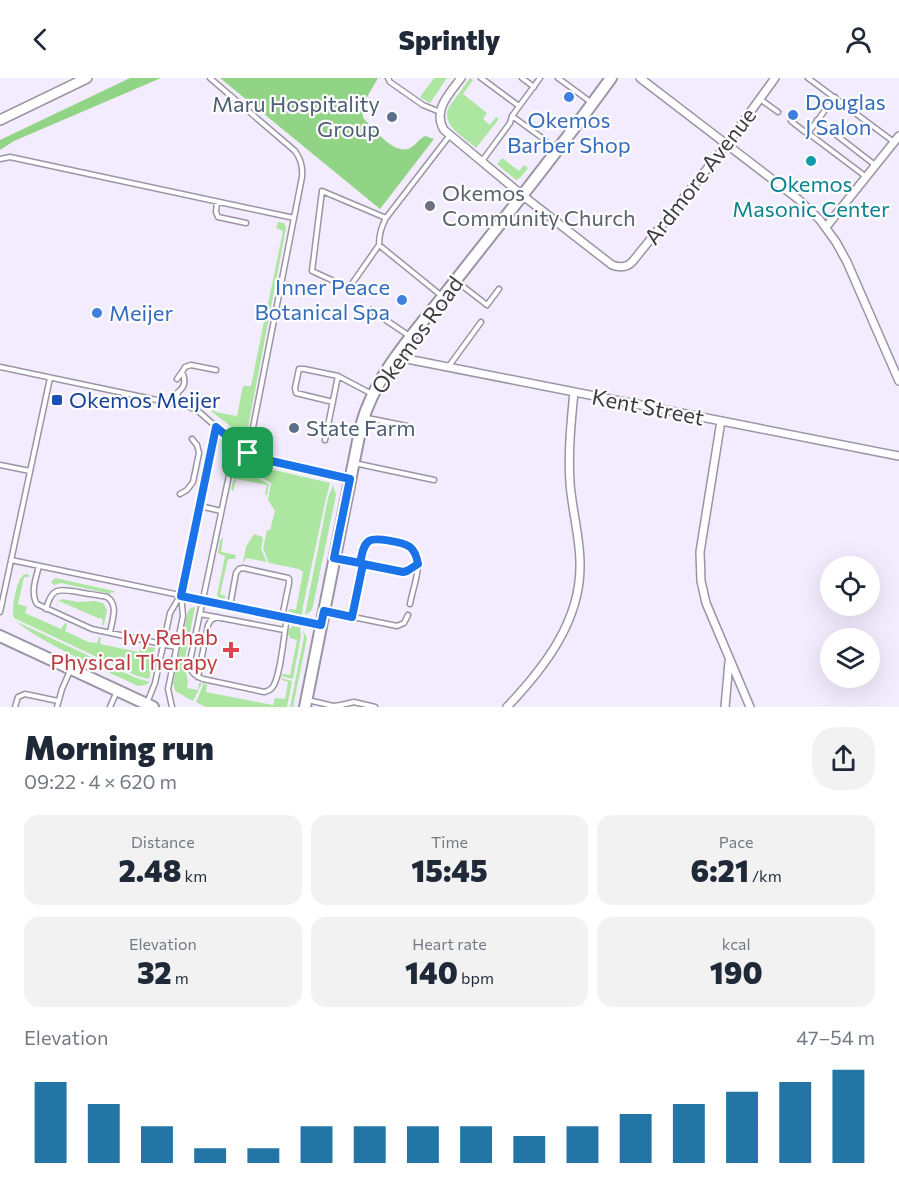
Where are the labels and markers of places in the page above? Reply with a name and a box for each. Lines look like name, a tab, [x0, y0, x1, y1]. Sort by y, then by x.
place label: Douglas J Salon	[805, 88, 886, 140]
place label: Maru Hospitality Group	[212, 90, 380, 142]
marker: Okemos Barber Shop	[562, 90, 576, 104]
place label: Okemos Barber Shop	[507, 106, 631, 158]
marker: Douglas J Salon	[786, 108, 800, 122]
marker: Maru Hospitality Group	[385, 110, 399, 124]
marker: Okemos Masonic Center	[804, 154, 818, 168]
place label: Okemos Masonic Center	[732, 170, 890, 222]
place label: Okemos Community Church	[442, 179, 636, 231]
marker: Okemos Community Church	[423, 199, 437, 213]
place label: Inner Peace Botanical Spa	[254, 273, 390, 325]
marker: Inner Peace Botanical Spa	[395, 293, 409, 307]
place label: Meijer	[109, 299, 173, 326]
marker: Meijer	[90, 306, 104, 320]
place label: Okemos Meijer	[69, 386, 221, 413]
marker: Okemos Meijer	[50, 393, 64, 407]
place label: State Farm	[306, 414, 416, 441]
marker: State Farm	[287, 421, 301, 435]
pin	[222, 427, 273, 478]
place label: Ivy Rehab Physical Therapy	[50, 623, 218, 675]
marker: Ivy Rehab Physical Therapy	[222, 641, 240, 659]

